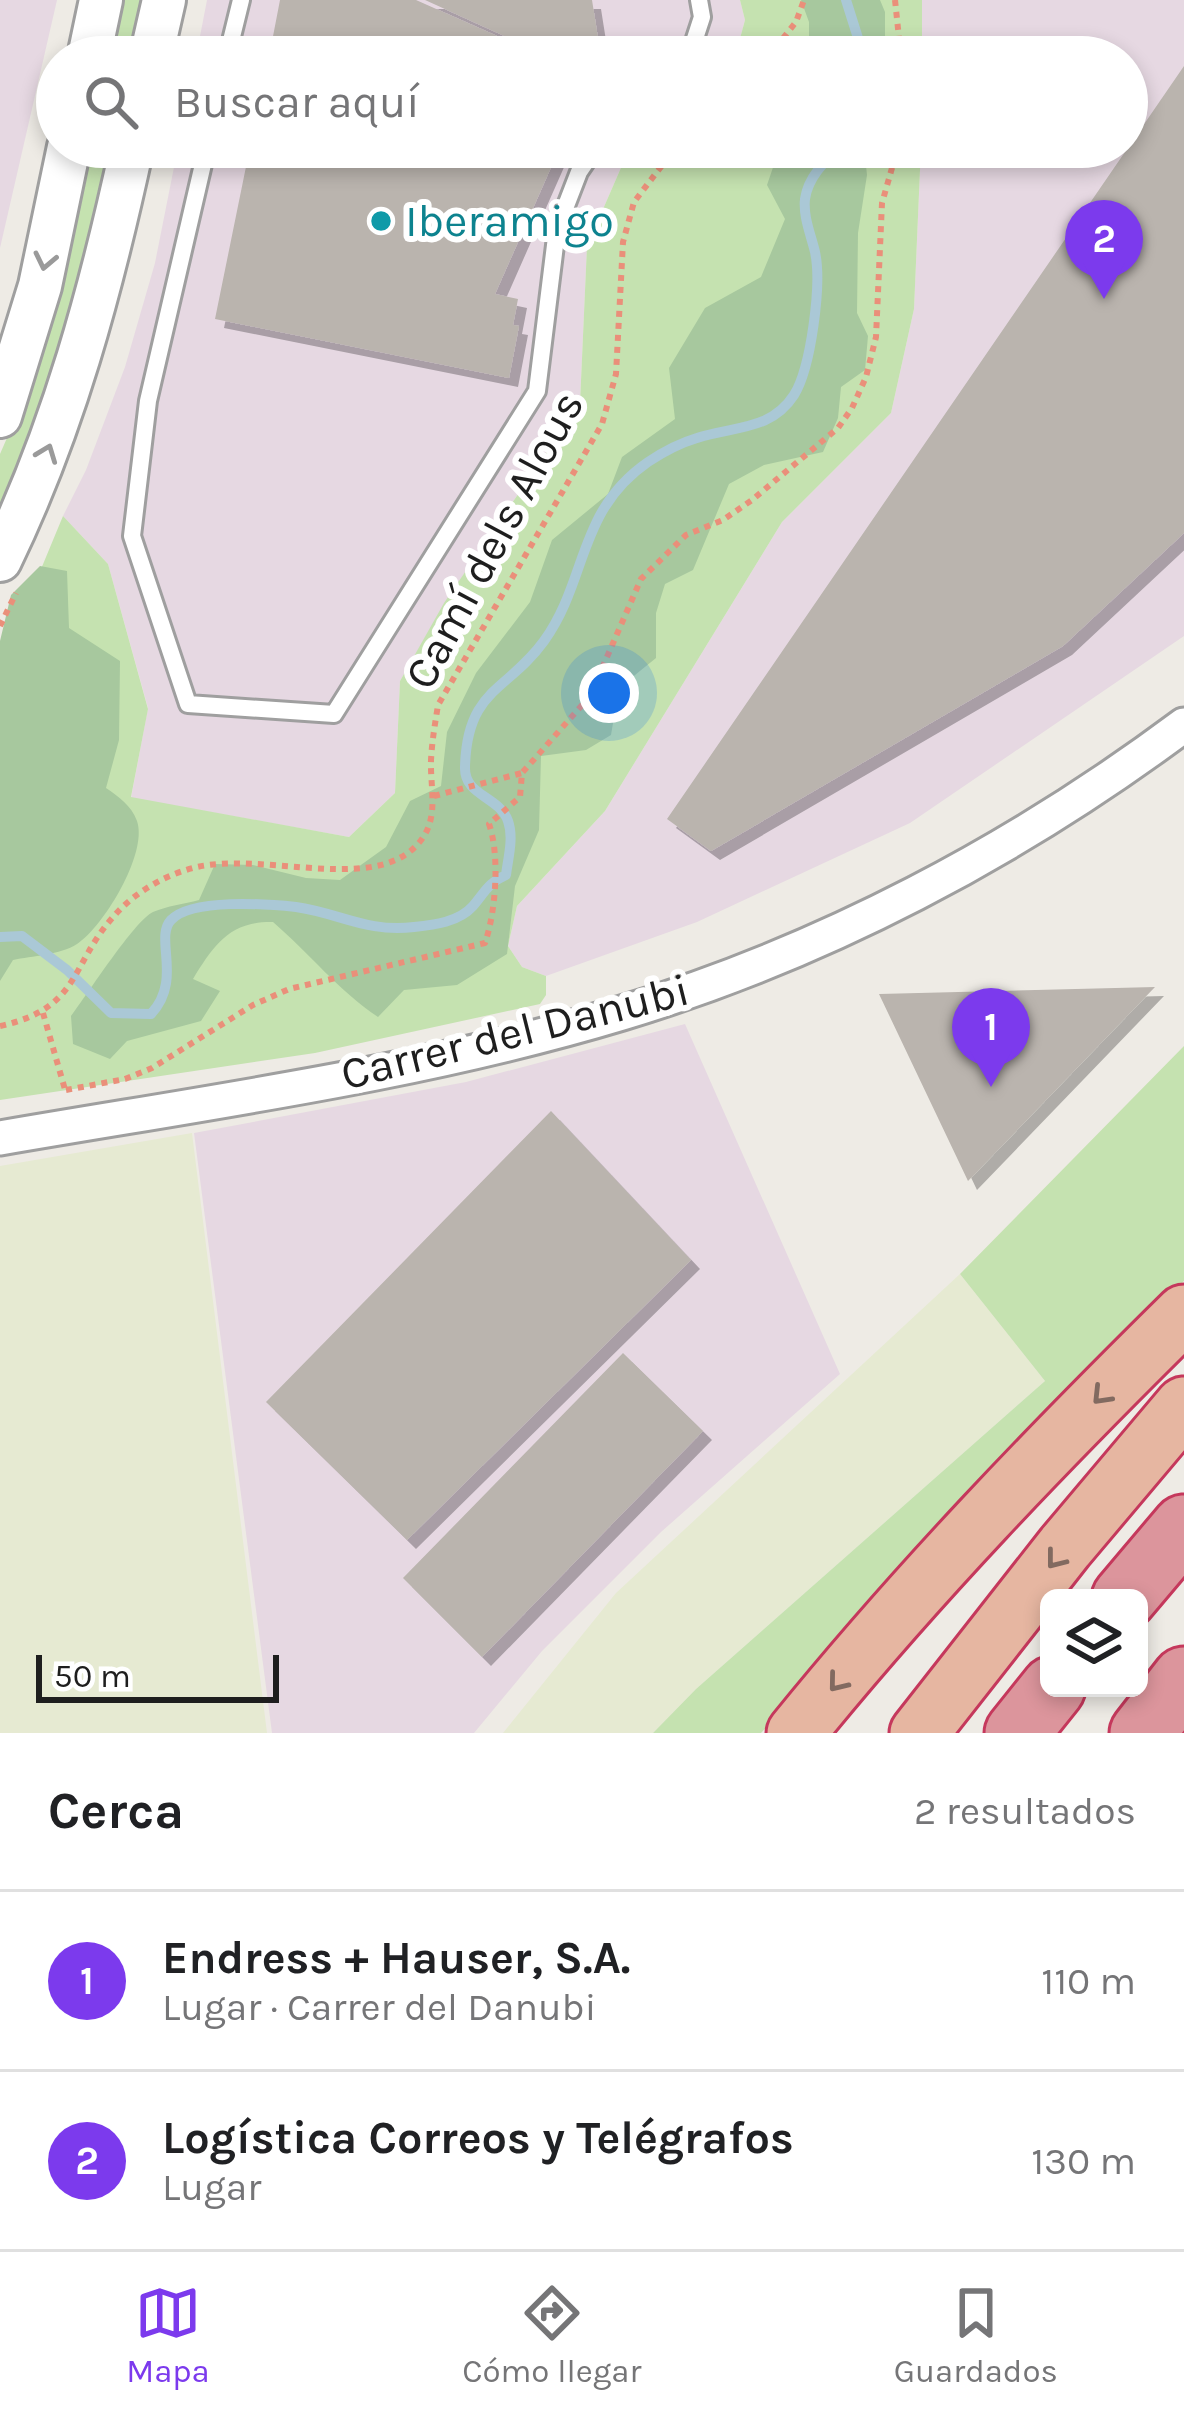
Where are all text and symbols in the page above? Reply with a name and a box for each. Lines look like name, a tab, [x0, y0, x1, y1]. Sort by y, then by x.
search box	[36, 36, 1148, 168]
icon: search	[78, 69, 144, 135]
text: Buscar aquí	[174, 76, 420, 128]
place label: Iberamigo	[405, 195, 614, 248]
pin: 2	[1065, 200, 1143, 299]
marker: Iberamigo	[368, 208, 394, 234]
one-way arrow	[33, 251, 58, 271]
street label: Camí dels Alous	[394, 382, 594, 698]
one-way arrow	[33, 444, 57, 465]
your location	[579, 663, 639, 723]
street label: Carrer del Danubi	[336, 964, 694, 1100]
pin: 1	[952, 988, 1030, 1087]
one-way arrow	[1093, 1382, 1115, 1404]
one-way arrow	[1048, 1546, 1069, 1568]
map controls	[1040, 1589, 1148, 1697]
button: layers	[1040, 1589, 1148, 1697]
scale bar	[36, 1649, 279, 1702]
text: 50 m	[54, 1657, 131, 1695]
one-way arrow	[830, 1669, 851, 1691]
text: Cerca	[48, 1781, 184, 1841]
text: 2 resultados	[914, 1788, 1136, 1834]
text: Endress + Hauser, S.A.	[162, 1932, 630, 1984]
text: 1	[80, 1958, 94, 2004]
text: 110 m	[1041, 1958, 1136, 2004]
text: Lugar · Carrer del Danubi	[162, 1984, 596, 2030]
text: Logística Correos y Telégrafos	[162, 2112, 794, 2164]
text: 2	[75, 2138, 99, 2184]
text: 130 m	[1031, 2138, 1136, 2184]
text: Lugar	[162, 2164, 261, 2210]
tab: Mapa	[126, 2280, 210, 2390]
tab: Cómo llegar	[462, 2280, 641, 2390]
tab: Guardados	[894, 2280, 1058, 2390]

